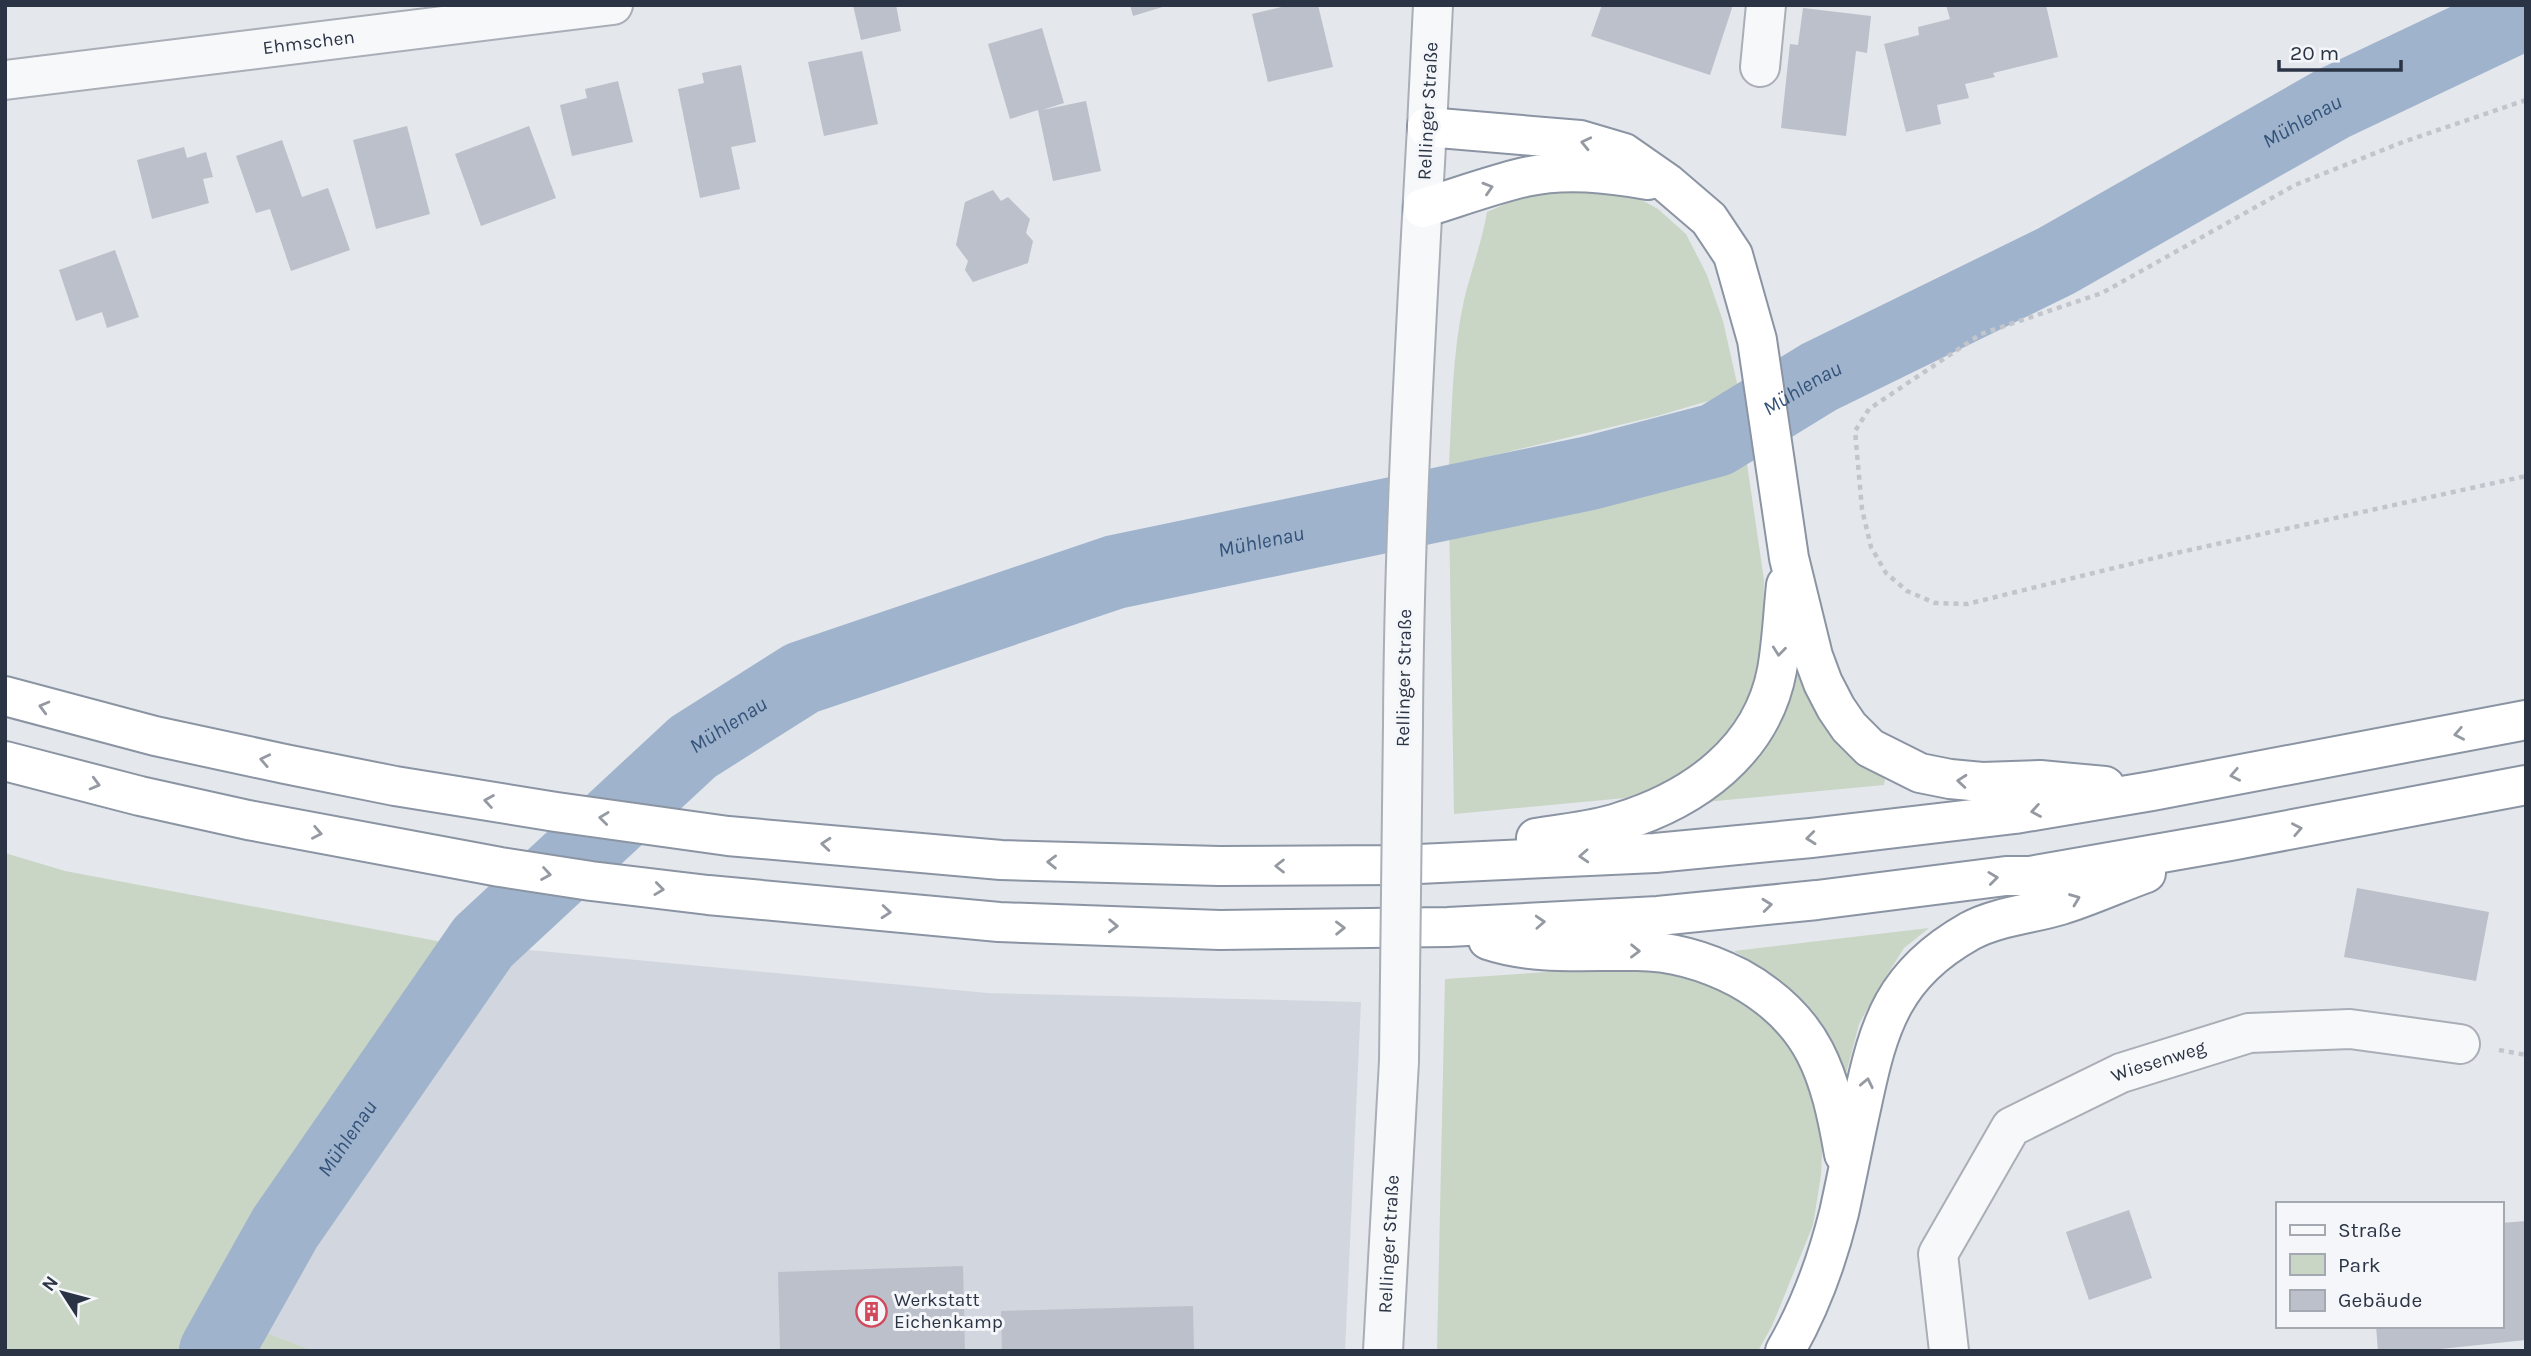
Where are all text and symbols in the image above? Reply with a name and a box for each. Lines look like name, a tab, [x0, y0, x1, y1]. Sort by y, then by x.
street label: Ehmschen	[261, 26, 356, 59]
scale bar	[2279, 28, 2402, 72]
street label: Rellinger Straße	[1413, 41, 1443, 181]
text: 20 m	[2290, 41, 2339, 65]
water label: Mühlenau	[2258, 89, 2345, 153]
one-way arrow	[1580, 136, 1592, 151]
one-way arrow	[1482, 182, 1494, 197]
water label: Mühlenau	[1758, 356, 1845, 421]
water label: Mühlenau	[1216, 521, 1306, 562]
street label: Rellinger Straße	[1392, 609, 1416, 747]
one-way arrow	[1772, 645, 1787, 656]
water label: Mühlenau	[685, 691, 771, 758]
one-way arrow	[38, 701, 50, 715]
one-way arrow	[2453, 725, 2465, 740]
one-way arrow	[259, 754, 271, 768]
one-way arrow	[2229, 767, 2241, 782]
one-way arrow	[1956, 773, 1968, 788]
one-way arrow	[89, 776, 101, 790]
one-way arrow	[483, 794, 495, 809]
one-way arrow	[2030, 803, 2042, 818]
one-way arrow	[598, 810, 610, 825]
one-way arrow	[2291, 822, 2303, 837]
one-way arrow	[311, 825, 323, 840]
one-way arrow	[1805, 830, 1816, 845]
one-way arrow	[820, 837, 831, 852]
one-way arrow	[1578, 848, 1589, 863]
one-way arrow	[1047, 854, 1058, 869]
one-way arrow	[1274, 858, 1285, 874]
one-way arrow	[540, 866, 552, 881]
one-way arrow	[1987, 870, 1999, 885]
one-way arrow	[654, 881, 665, 896]
one-way arrow	[2069, 894, 2081, 908]
one-way arrow	[1762, 898, 1773, 913]
one-way arrow	[880, 904, 891, 919]
one-way arrow	[1535, 914, 1546, 929]
one-way arrow	[1108, 918, 1118, 934]
one-way arrow	[1335, 920, 1346, 936]
one-way arrow	[1630, 943, 1641, 959]
street label: Wiesenweg	[2108, 1036, 2209, 1087]
one-way arrow	[1858, 1077, 1873, 1089]
water label: Mühlenau	[312, 1096, 382, 1181]
street label: Rellinger Straße	[1374, 1174, 1404, 1314]
legend	[2276, 1202, 2503, 1328]
text: Straße	[2338, 1218, 2401, 1242]
text: Park	[2338, 1253, 2381, 1277]
north arrow	[28, 1258, 98, 1328]
text: N	[37, 1272, 63, 1296]
text: Gebäude	[2338, 1288, 2422, 1312]
place label: Werkstatt Eichenkamp	[894, 1289, 1003, 1333]
building icon: Werkstatt Eichenkamp	[854, 1294, 888, 1328]

